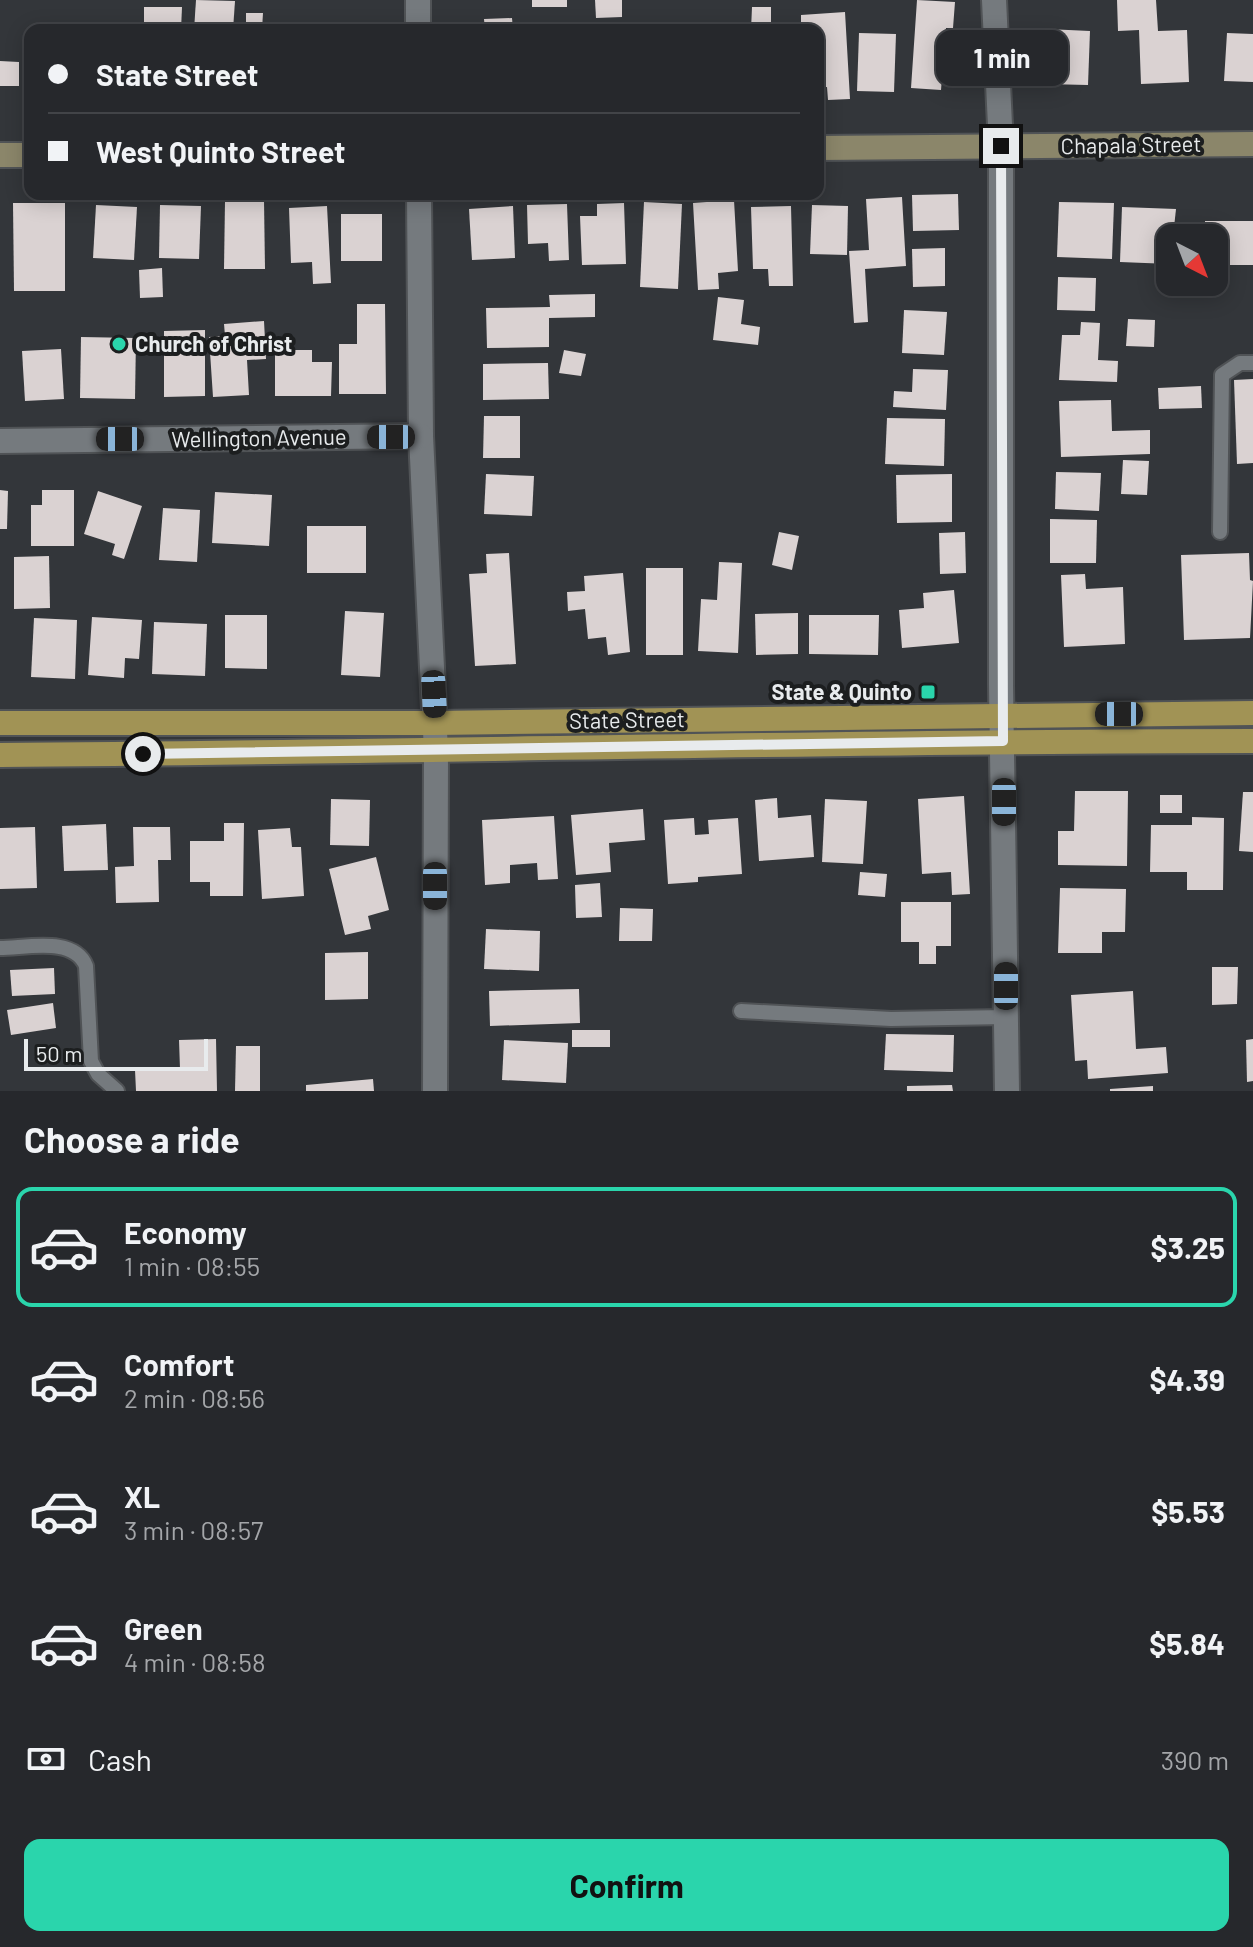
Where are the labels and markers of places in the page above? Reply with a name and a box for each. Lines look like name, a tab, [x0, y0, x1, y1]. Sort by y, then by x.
place label: Church of Christ	[135, 330, 292, 356]
marker: Church of Christ	[110, 335, 128, 353]
place label: State & Quinto	[772, 678, 912, 704]
marker: State & Quinto	[919, 683, 937, 701]

